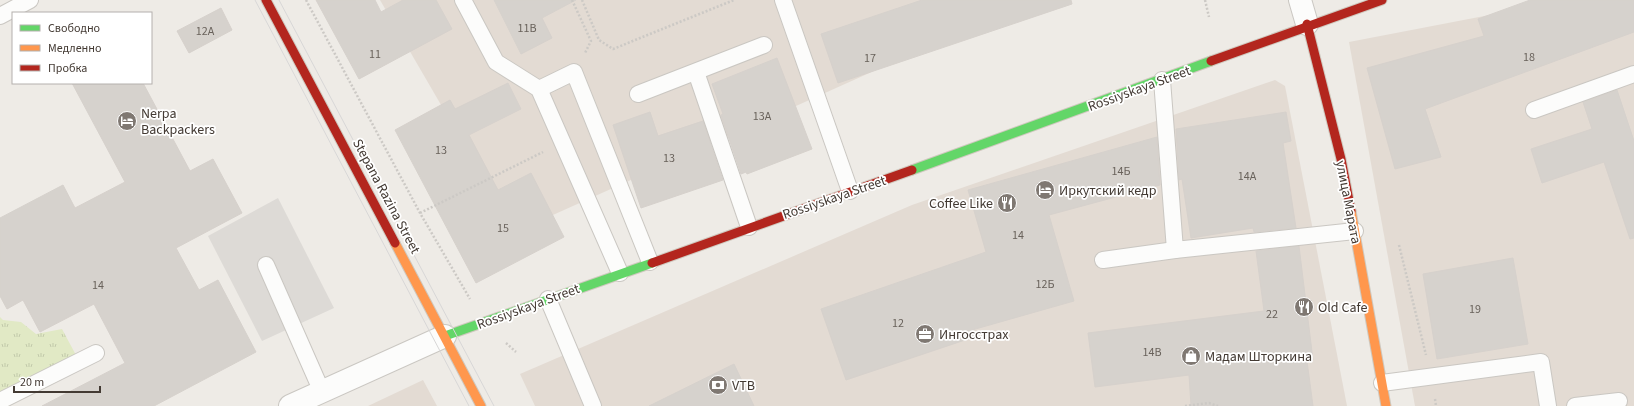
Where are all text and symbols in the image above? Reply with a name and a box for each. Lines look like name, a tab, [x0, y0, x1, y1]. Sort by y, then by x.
legend	[12, 12, 152, 84]
text: Свободно	[48, 20, 100, 37]
house number: 11В	[518, 20, 536, 37]
house number: 12А	[196, 23, 215, 40]
text: Медленно	[48, 40, 102, 57]
house number: 11	[369, 46, 381, 63]
house number: 18	[1523, 49, 1535, 66]
house number: 17	[864, 50, 876, 67]
text: Пробка	[48, 60, 87, 77]
street label: Rossiyskaya Street	[1085, 61, 1194, 117]
place label: Nerpa Backpackers	[141, 104, 215, 140]
house number: 13А	[753, 108, 772, 125]
hotel icon: Nerpa Backpackers	[116, 110, 138, 132]
street label: Stepana Razina Street	[347, 135, 425, 258]
house number: 13	[435, 142, 447, 159]
house number: 13	[663, 150, 675, 167]
street label: улица Марата	[1330, 159, 1366, 246]
house number: 14Б	[1112, 163, 1130, 180]
house number: 14А	[1238, 168, 1257, 185]
street label: Rossiyskaya Street	[780, 171, 889, 225]
hotel icon: Иркутский кедр	[1034, 179, 1056, 201]
place label: Иркутский кедр	[1059, 181, 1157, 201]
restaurant icon: Coffee Like	[996, 192, 1018, 214]
place label: Coffee Like	[929, 194, 993, 214]
house number: 15	[497, 220, 509, 237]
house number: 14	[1012, 227, 1024, 244]
house number: 12Б	[1036, 276, 1054, 293]
house number: 14	[92, 277, 104, 294]
street label: Rossiyskaya Street	[474, 279, 583, 335]
restaurant icon: Old Cafe	[1293, 296, 1315, 318]
place label: Old Cafe	[1318, 298, 1367, 318]
house number: 19	[1469, 301, 1481, 318]
house number: 22	[1266, 306, 1278, 323]
house number: 12	[892, 315, 904, 332]
office icon: Ингосстрах	[914, 323, 936, 345]
place label: Ингосстрах	[939, 325, 1009, 345]
house number: 14В	[1143, 344, 1161, 361]
shop icon: Мадам Шторкина	[1180, 345, 1202, 367]
place label: Мадам Шторкина	[1205, 347, 1312, 367]
scale bar	[14, 368, 100, 394]
text: 20 m	[20, 374, 44, 391]
bank icon: VTB	[707, 374, 729, 396]
place label: VTB	[732, 376, 755, 396]

